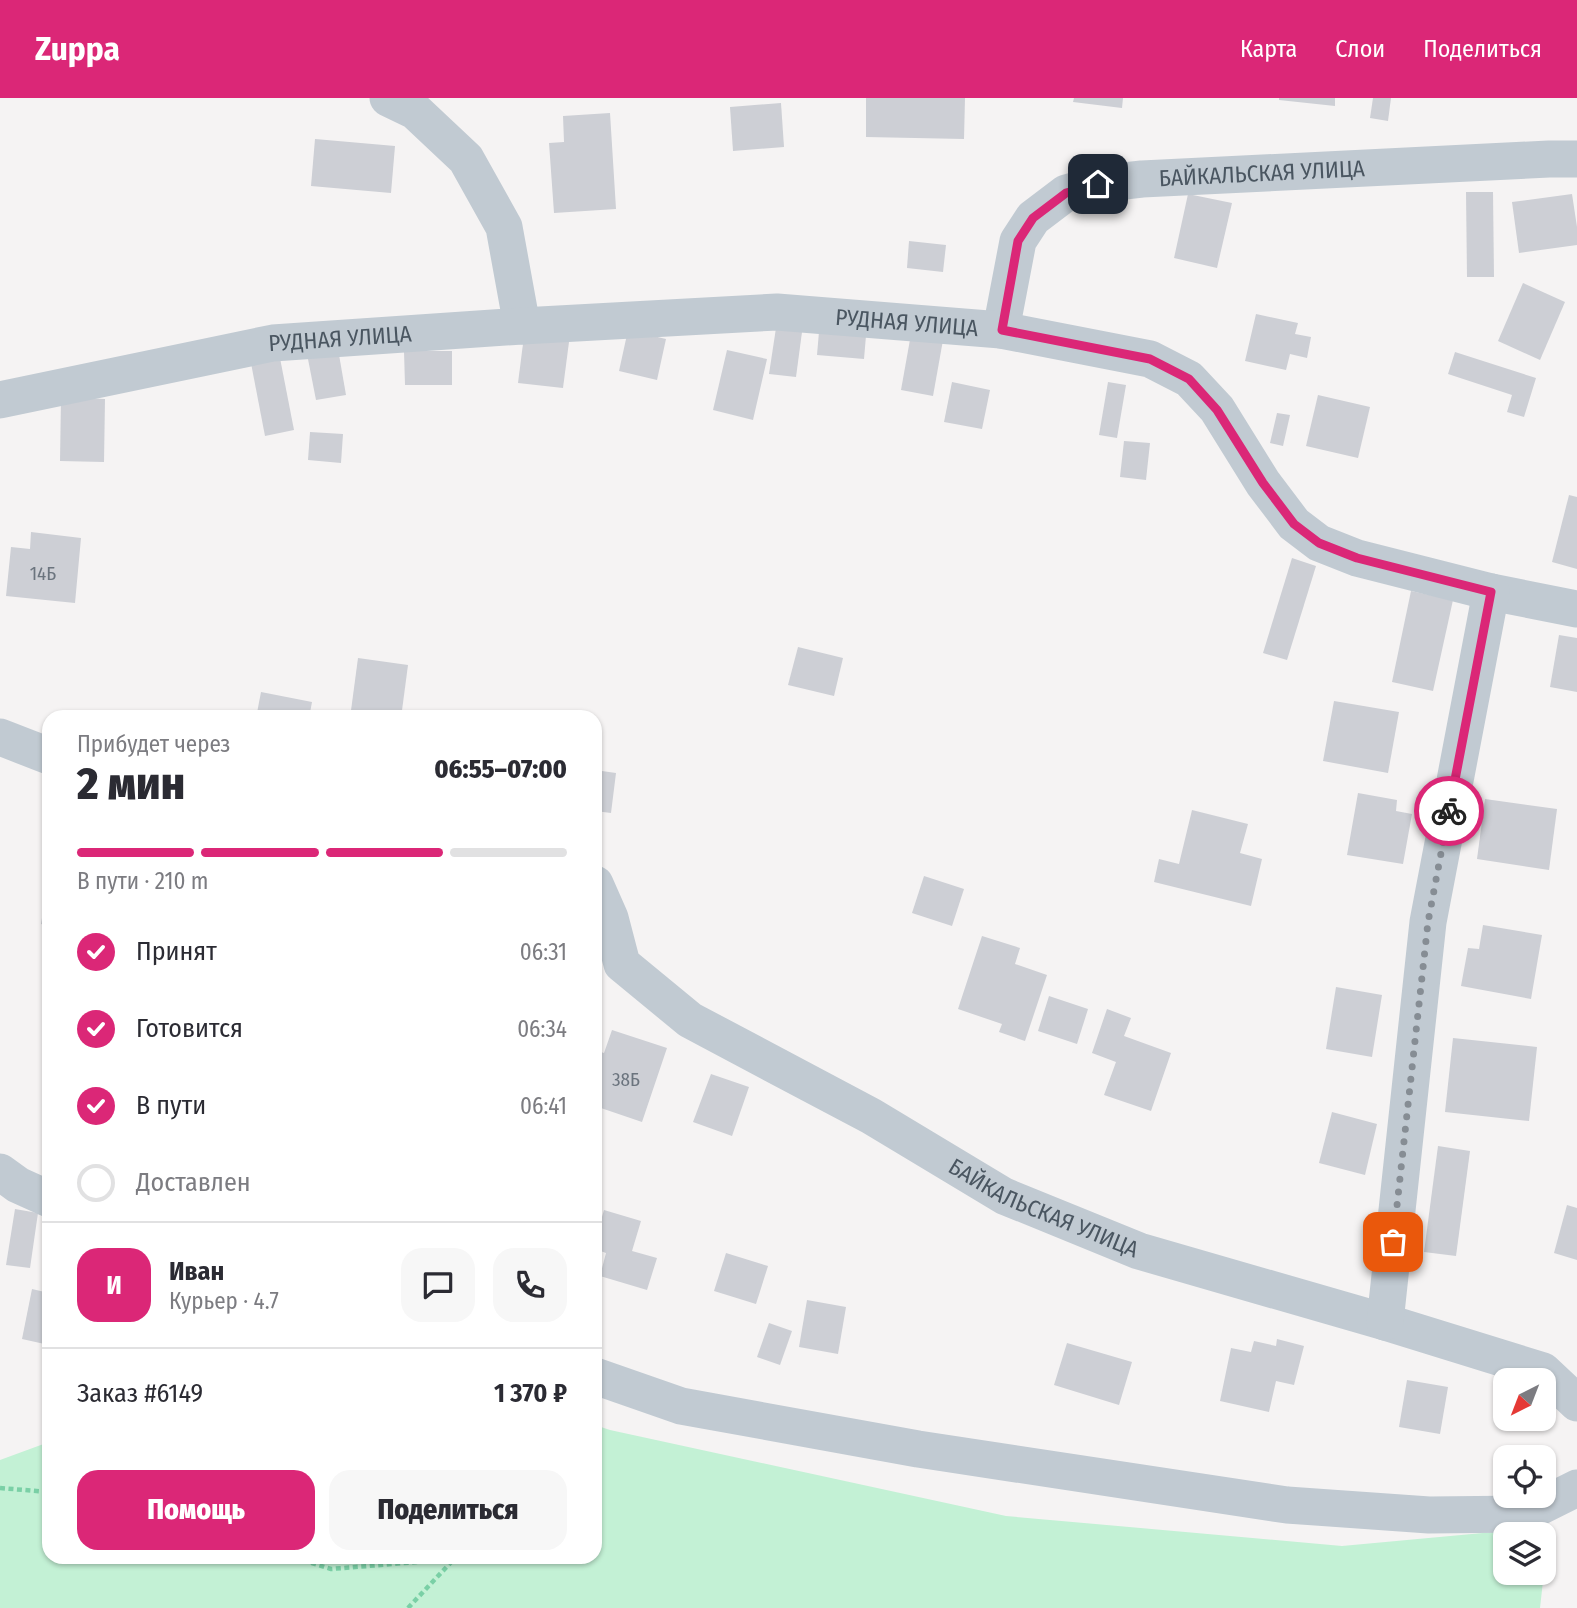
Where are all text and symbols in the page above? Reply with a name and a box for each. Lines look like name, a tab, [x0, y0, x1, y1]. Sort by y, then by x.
text: Zuppa	[35, 29, 120, 69]
text: Карта	[1240, 35, 1297, 63]
text: Слои	[1335, 35, 1385, 63]
text: Поделиться	[1423, 35, 1542, 63]
pin	[1068, 154, 1128, 214]
street label: БАЙКАЛЬСКАЯ УЛИЦА	[1158, 154, 1365, 192]
icon: home	[1079, 165, 1117, 203]
street label: РУДНАЯ УЛИЦА	[834, 303, 979, 342]
street label: РУДНАЯ УЛИЦА	[267, 320, 412, 357]
house number: 14Б	[30, 562, 56, 585]
text: Прибудет через	[77, 730, 230, 758]
text: 06:55–07:00	[434, 754, 567, 785]
text: 2 мин	[77, 756, 185, 811]
courier	[1414, 776, 1484, 846]
icon: bike	[1430, 792, 1468, 830]
text: В пути · 210 m	[77, 867, 209, 895]
icon: check	[77, 933, 115, 971]
text: Принят	[136, 936, 217, 967]
text: 06:31	[520, 938, 567, 966]
icon: check	[77, 1010, 115, 1048]
text: Готовится	[136, 1013, 243, 1044]
text: 06:34	[517, 1015, 567, 1043]
house number: 38Б	[612, 1068, 640, 1091]
icon: check	[77, 1087, 115, 1125]
text: В пути	[136, 1090, 206, 1121]
text: 06:41	[520, 1092, 567, 1120]
street label: БАЙКАЛЬСКАЯ УЛИЦА	[944, 1152, 1143, 1263]
text: Доставлен	[136, 1167, 251, 1198]
pin	[1363, 1212, 1423, 1272]
icon: bag	[1374, 1223, 1412, 1261]
button: chat	[401, 1248, 475, 1322]
button: phone	[493, 1248, 567, 1322]
text: Иван	[169, 1256, 224, 1287]
text: И	[106, 1270, 122, 1301]
text: Курьер · 4.7	[169, 1287, 279, 1315]
north arrow	[1493, 1368, 1556, 1432]
map controls	[1493, 1368, 1556, 1585]
text: Заказ #6149	[77, 1378, 203, 1409]
text: 1 370 ₽	[494, 1378, 567, 1409]
button: locate	[1493, 1445, 1556, 1508]
button: Помощь	[77, 1470, 315, 1550]
button: Поделиться	[329, 1470, 567, 1550]
button: layers	[1493, 1522, 1556, 1585]

